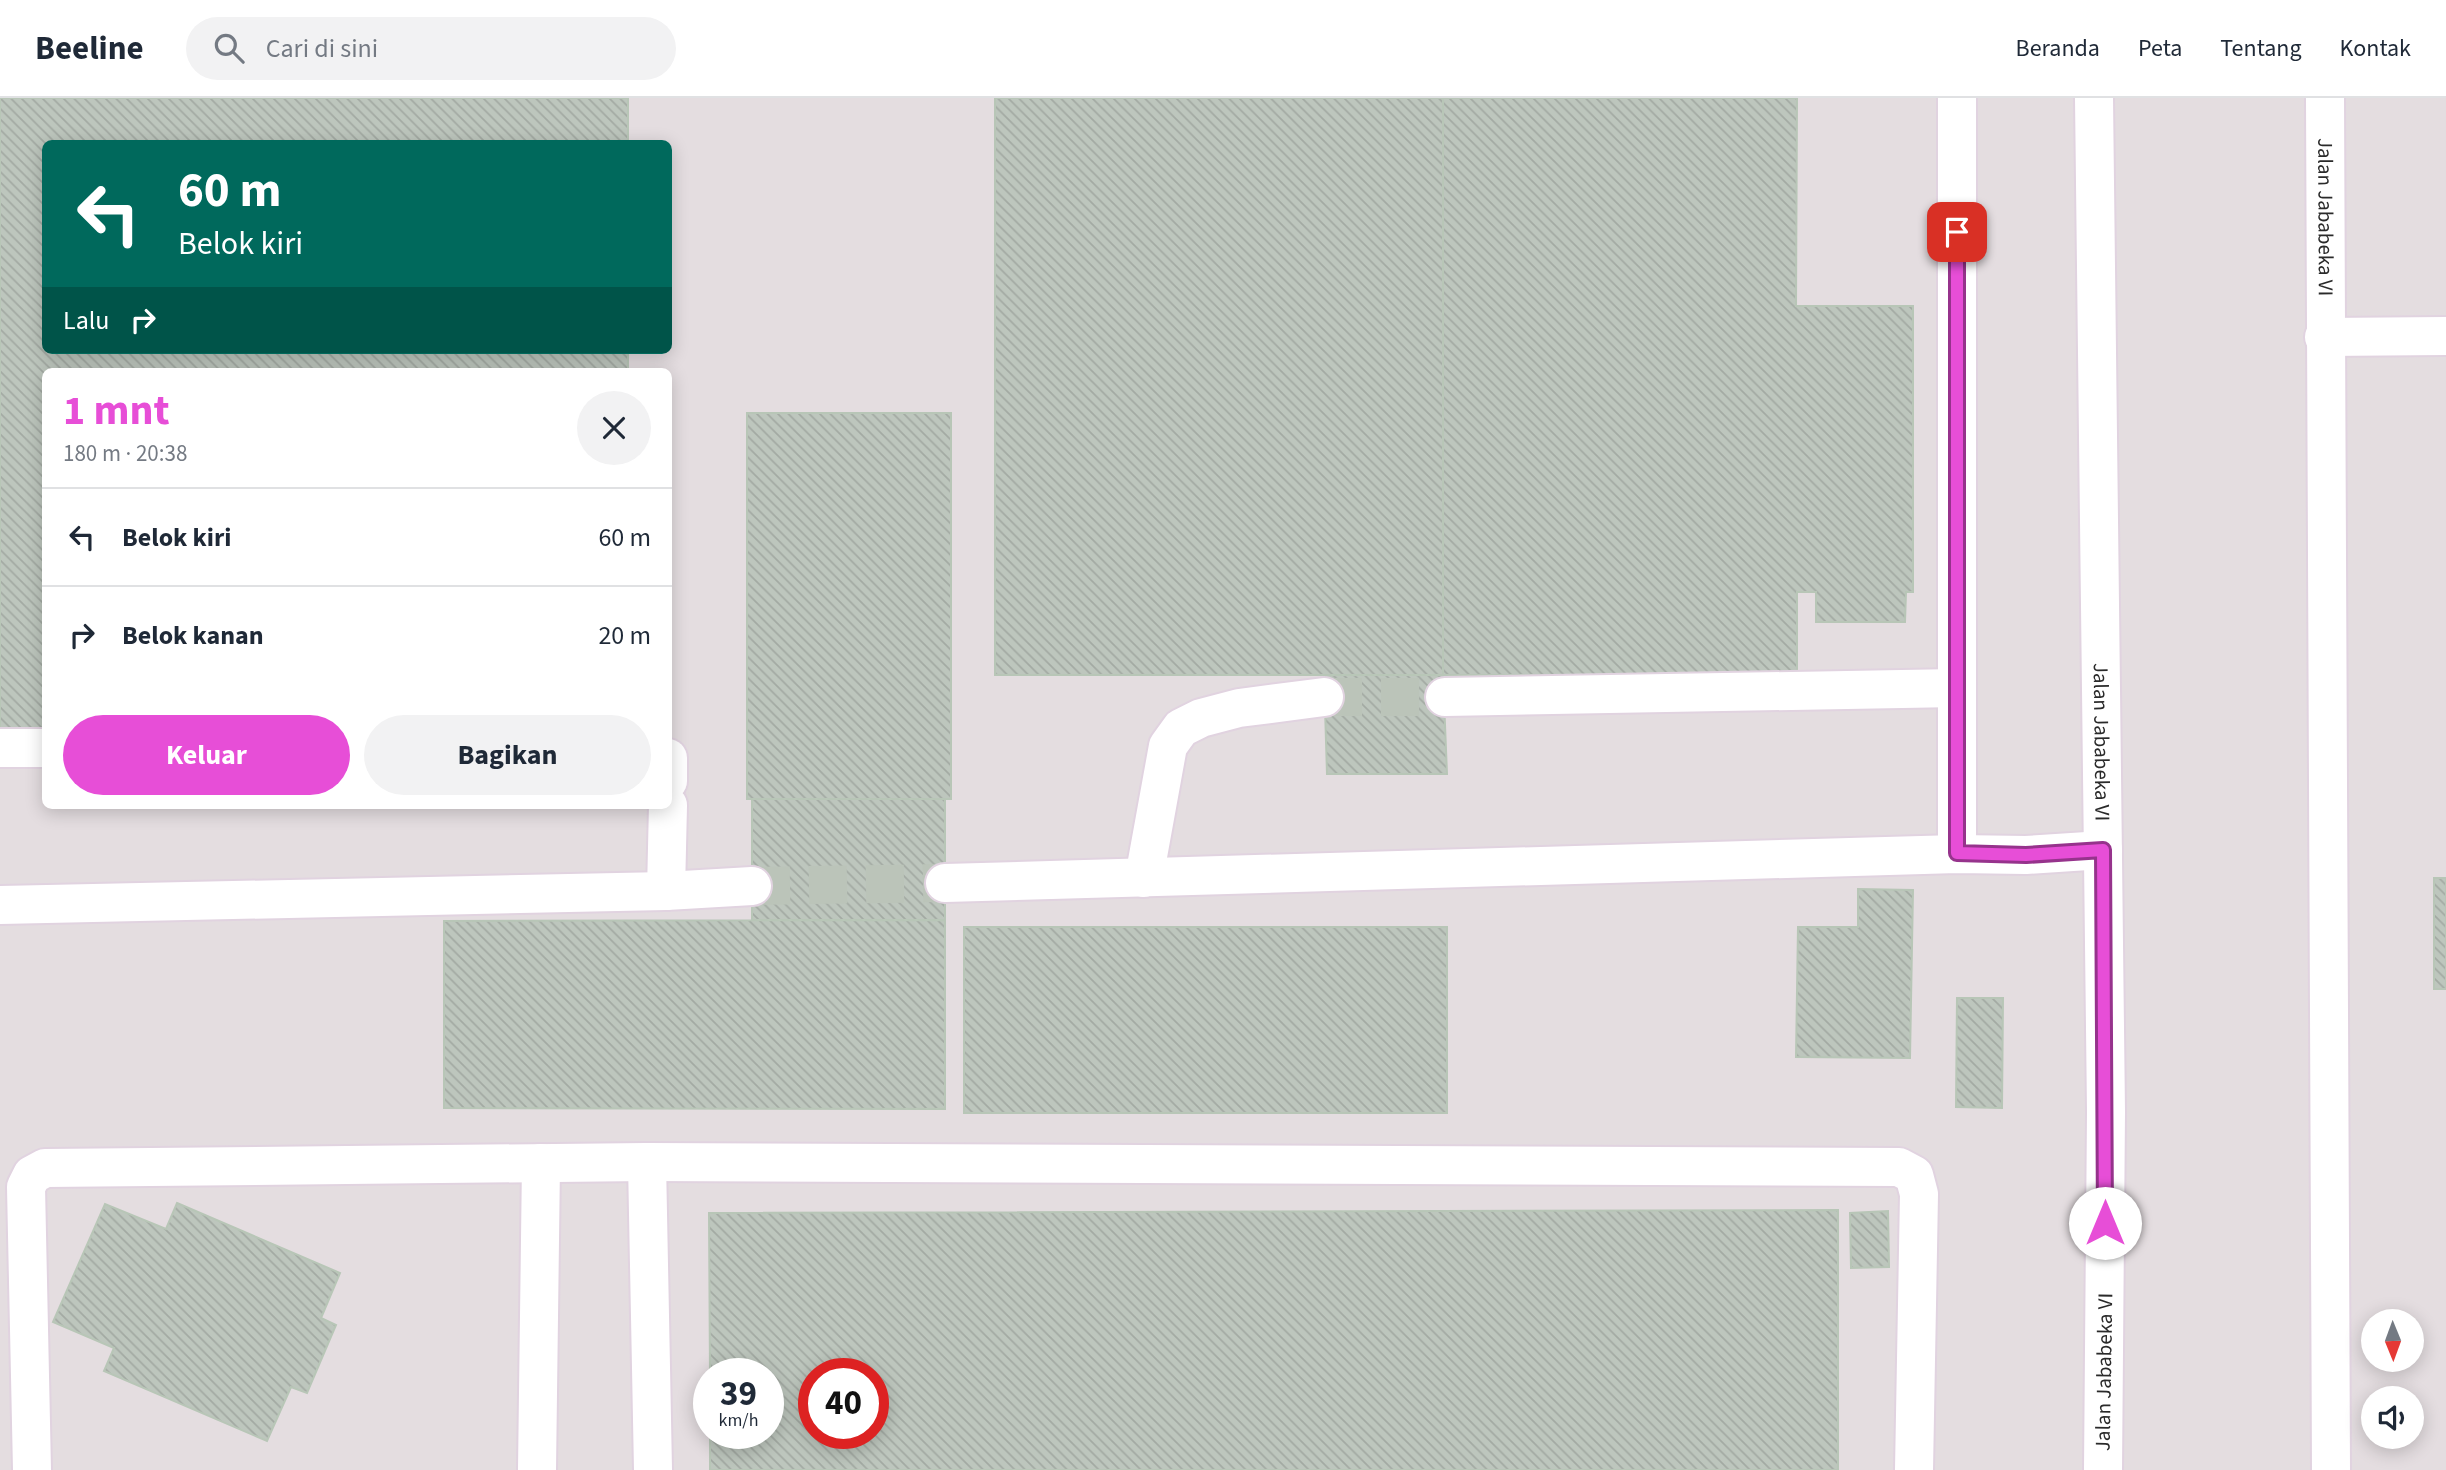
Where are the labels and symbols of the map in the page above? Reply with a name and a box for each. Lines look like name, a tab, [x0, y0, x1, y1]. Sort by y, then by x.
street label: Jalan Jababeka VI	[2310, 138, 2341, 296]
pin	[1927, 202, 1987, 262]
street label: Jalan Jababeka VI	[2086, 663, 2118, 821]
position arrow	[2068, 1186, 2142, 1260]
street label: Jalan Jababeka VI	[2088, 1293, 2120, 1451]
north arrow	[2361, 1309, 2424, 1372]
speed limit sign: 40	[798, 1358, 889, 1449]

